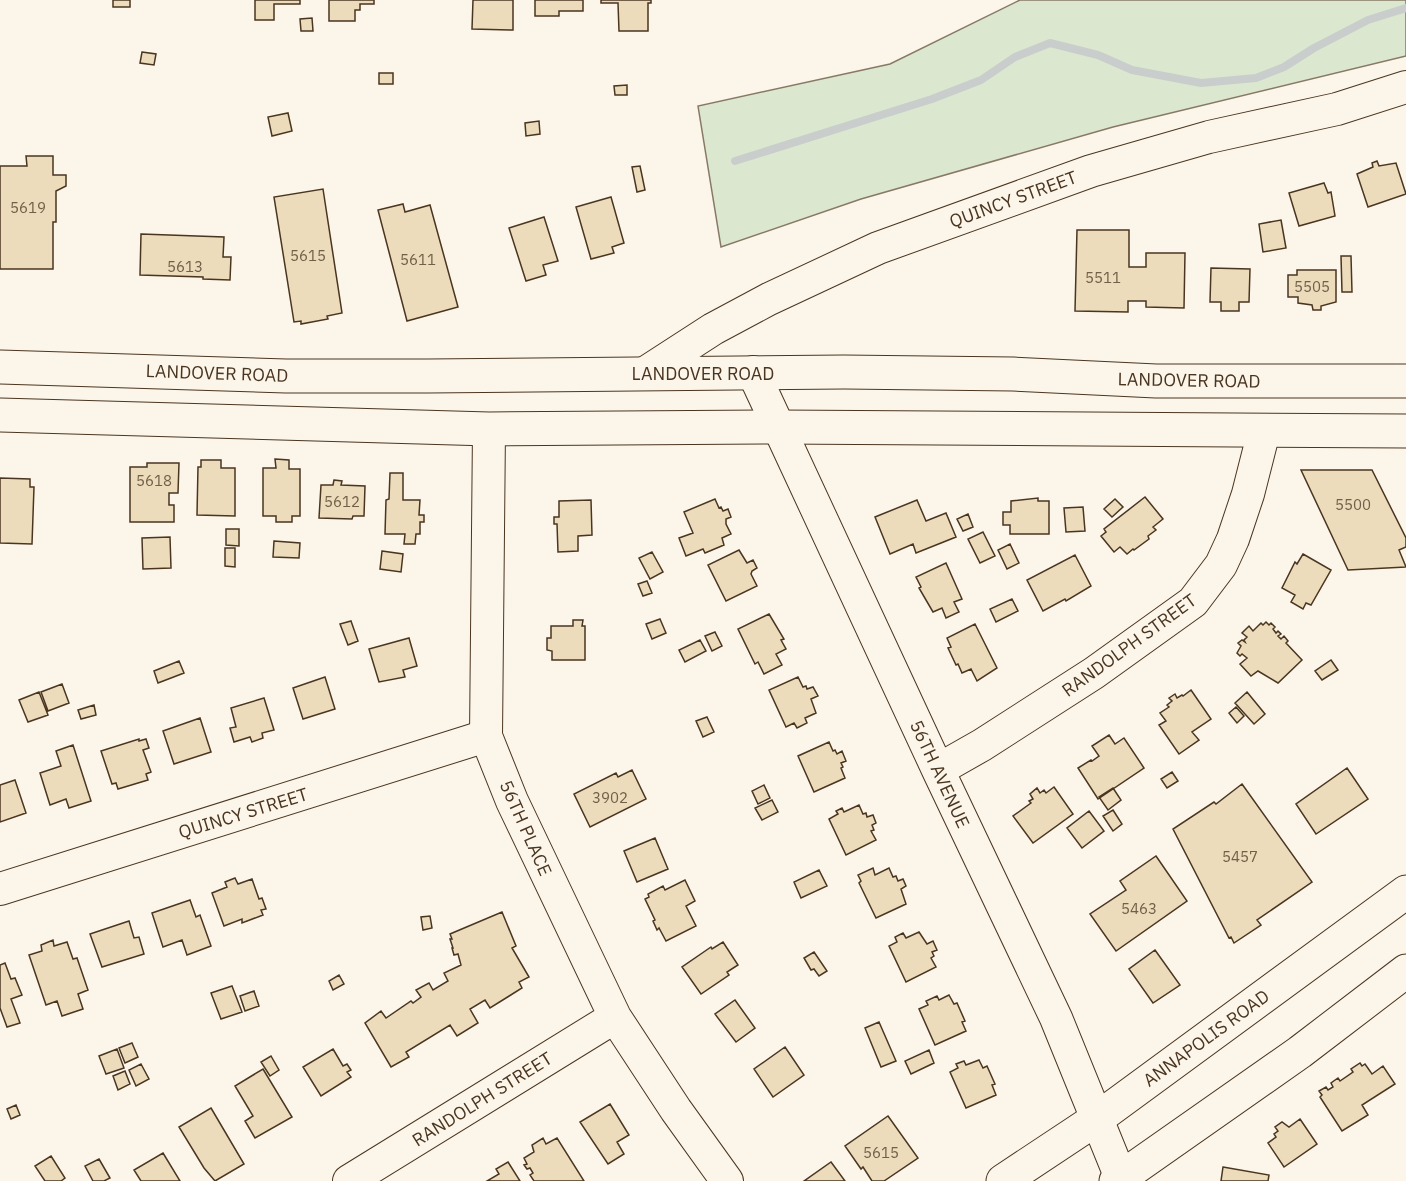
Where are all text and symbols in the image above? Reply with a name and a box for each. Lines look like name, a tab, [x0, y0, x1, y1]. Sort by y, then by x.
street label: QUINCY STREET	[946, 165, 1080, 233]
house number: 5619	[10, 198, 46, 217]
house number: 5615	[290, 246, 326, 265]
house number: 5611	[400, 250, 436, 269]
house number: 5613	[167, 257, 203, 276]
house number: 5511	[1085, 268, 1121, 287]
house number: 5505	[1294, 277, 1330, 296]
street label: LANDOVER ROAD	[145, 359, 289, 387]
street label: LANDOVER ROAD	[632, 362, 774, 385]
street label: LANDOVER ROAD	[1117, 367, 1261, 393]
house number: 5618	[136, 471, 172, 490]
house number: 5612	[324, 492, 360, 511]
house number: 5500	[1335, 495, 1371, 514]
street label: RANDOLPH STREET	[1057, 588, 1201, 702]
street label: 56TH AVENUE	[905, 716, 975, 832]
street label: 56TH PLACE	[495, 777, 557, 879]
street label: QUINCY STREET	[175, 782, 311, 844]
house number: 3902	[592, 788, 628, 807]
house number: 5457	[1222, 847, 1258, 866]
house number: 5463	[1121, 899, 1157, 918]
street label: ANNAPOLIS ROAD	[1138, 984, 1274, 1092]
street label: RANDOLPH STREET	[408, 1047, 556, 1151]
house number: 5615	[863, 1143, 899, 1162]

